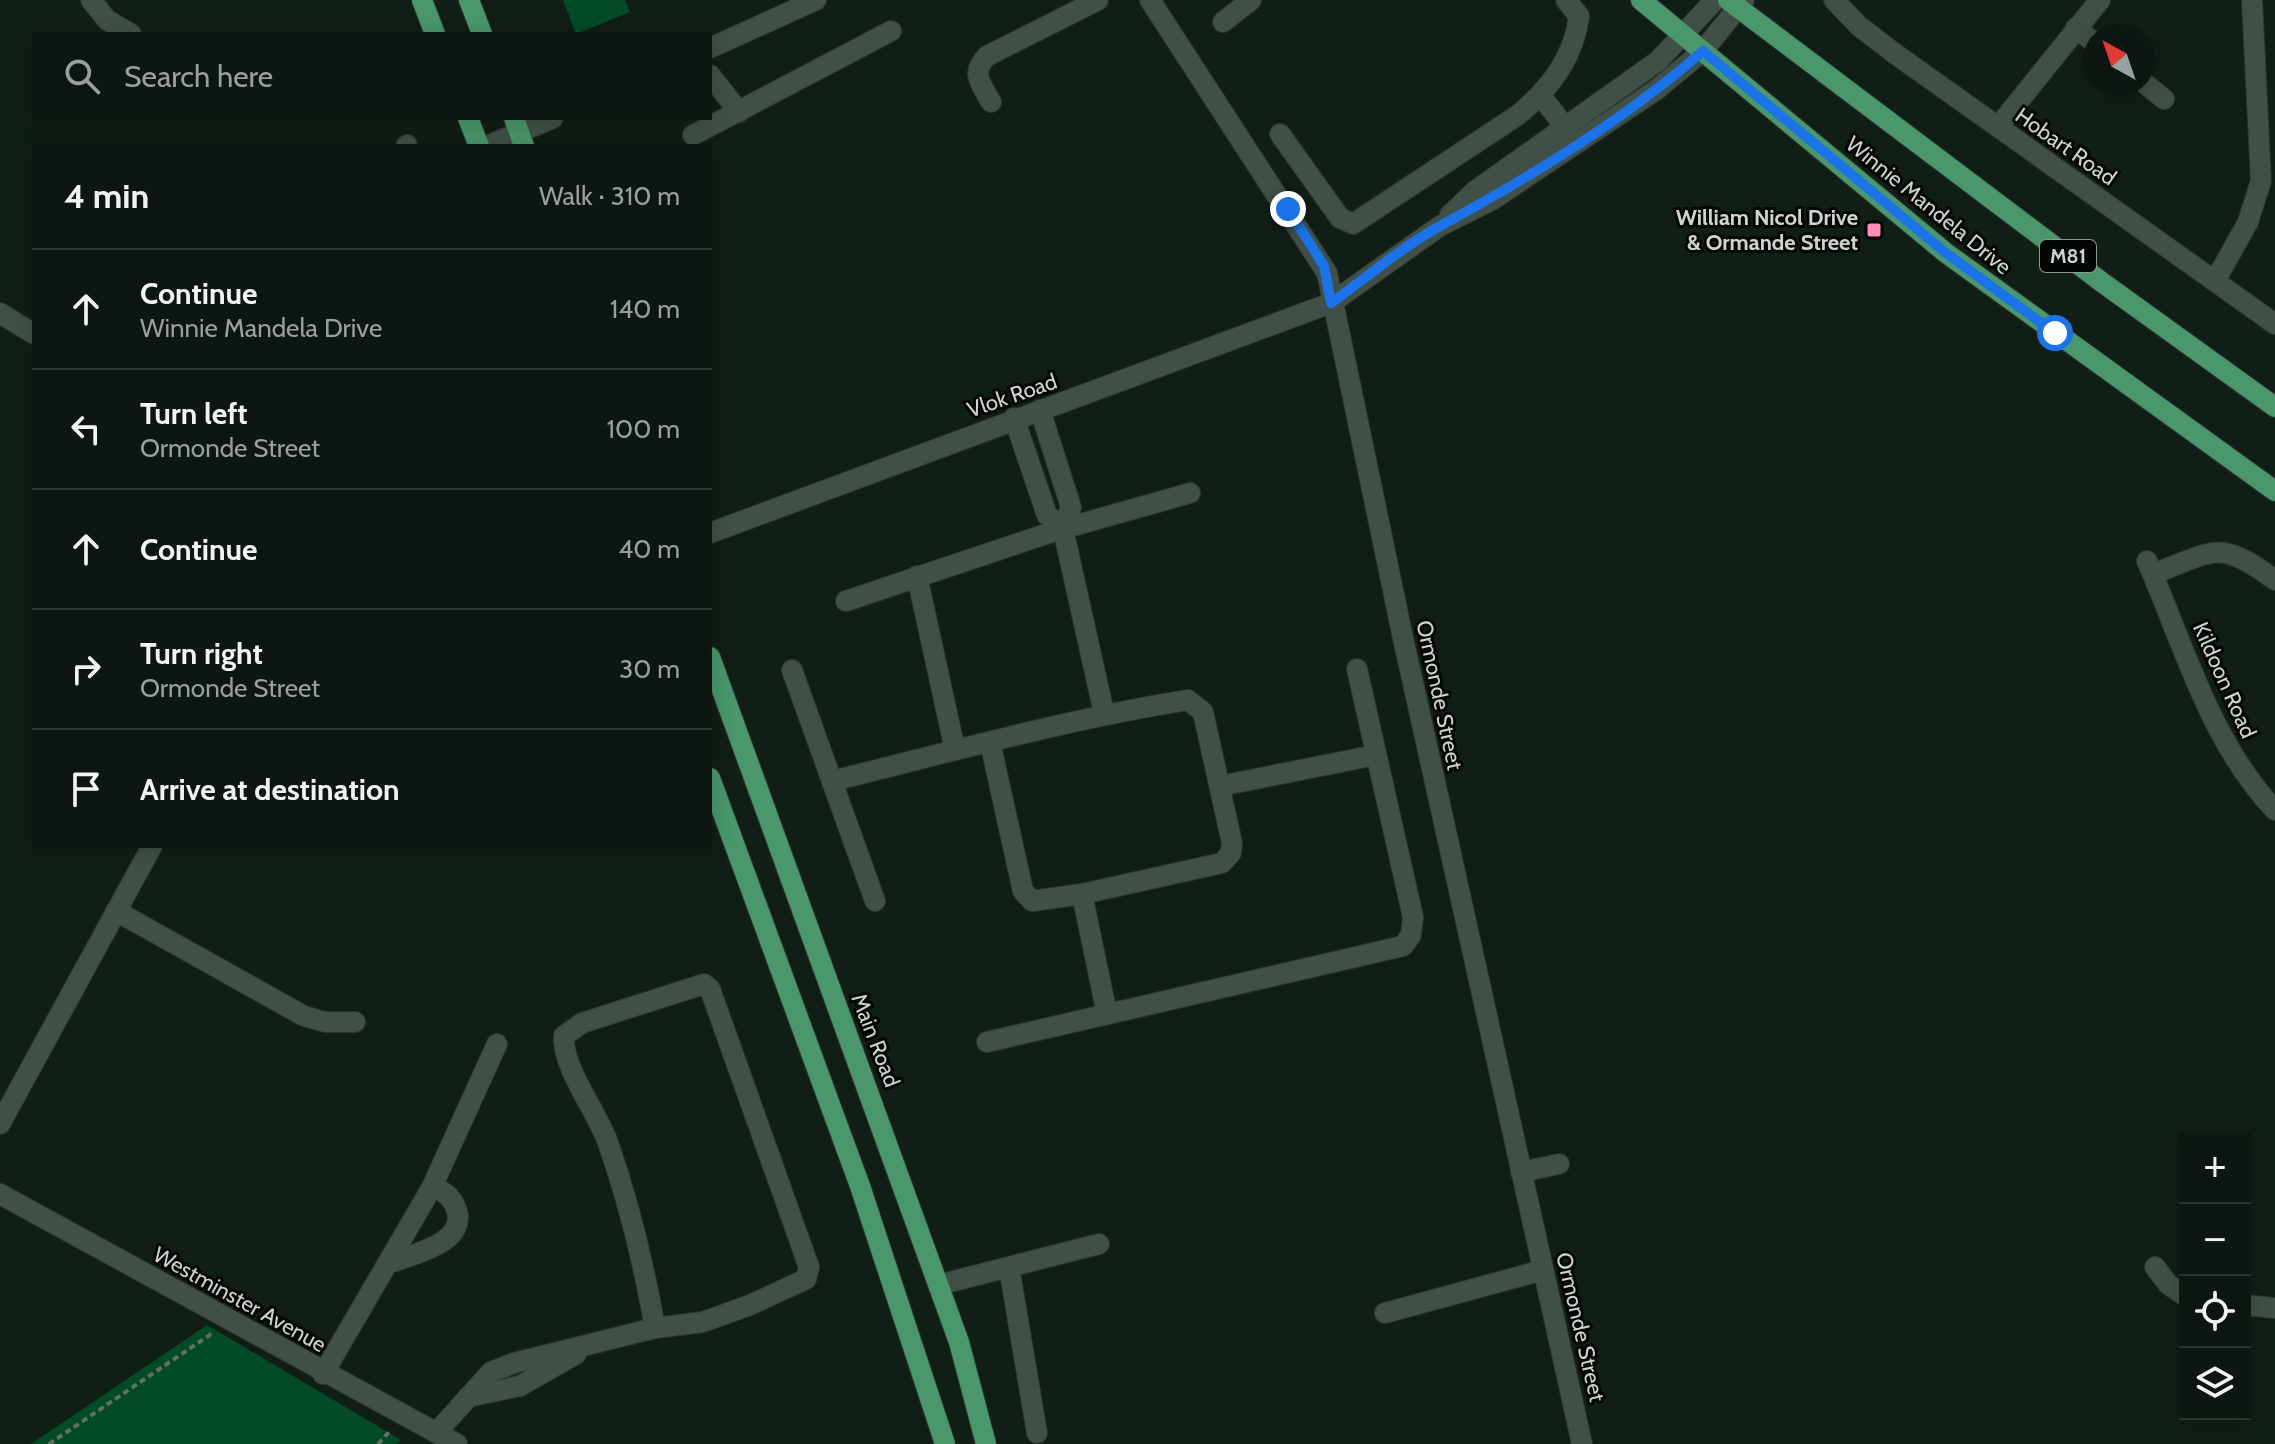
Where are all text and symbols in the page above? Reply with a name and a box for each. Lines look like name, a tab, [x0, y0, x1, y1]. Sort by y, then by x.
north arrow	[2083, 24, 2155, 96]
search box	[32, 32, 712, 120]
icon: search	[60, 54, 104, 98]
text: Search here	[124, 58, 273, 95]
street label: Hobart Road	[2010, 102, 2121, 191]
street label: Winnie Mandela Drive	[1841, 130, 2017, 280]
text: 4 min	[64, 175, 149, 217]
text: Walk · 310 m	[539, 180, 680, 212]
route end	[1270, 191, 1306, 227]
place label: William Nicol Drive & Ormande Street	[1676, 204, 1858, 256]
marker: William Nicol Drive & Ormande Street	[1865, 221, 1883, 239]
road number: M81	[2040, 240, 2096, 272]
text: Continue	[140, 275, 257, 312]
icon: ahead	[64, 287, 108, 331]
text: 140 m	[610, 293, 680, 325]
text: Winnie Mandela Drive	[140, 312, 382, 344]
route start	[2037, 315, 2073, 351]
street label: Vlok Road	[964, 368, 1061, 423]
text: Turn left	[140, 395, 248, 432]
icon: left	[64, 407, 108, 451]
text: 100 m	[607, 413, 680, 445]
text: Ormonde Street	[140, 432, 320, 464]
icon: ahead	[64, 527, 108, 571]
text: Continue	[140, 531, 257, 568]
text: 40 m	[618, 533, 680, 565]
street label: Ormonde Street	[1410, 618, 1469, 773]
street label: Kildoon Road	[2187, 618, 2262, 742]
text: Turn right	[140, 635, 263, 672]
icon: right	[64, 647, 108, 691]
text: 30 m	[619, 653, 680, 685]
text: Ormonde Street	[140, 672, 320, 704]
icon: arrive	[64, 767, 108, 811]
text: Arrive at destination	[140, 771, 400, 808]
street label: Main Road	[845, 990, 906, 1091]
map controls	[2179, 1132, 2251, 1420]
button: +	[2179, 1132, 2251, 1204]
button: −	[2179, 1204, 2251, 1276]
street label: Westminster Avenue	[149, 1241, 331, 1358]
street label: Ormonde Street	[1550, 1250, 1611, 1405]
button: locate	[2179, 1276, 2251, 1348]
button: layers	[2179, 1348, 2251, 1420]

